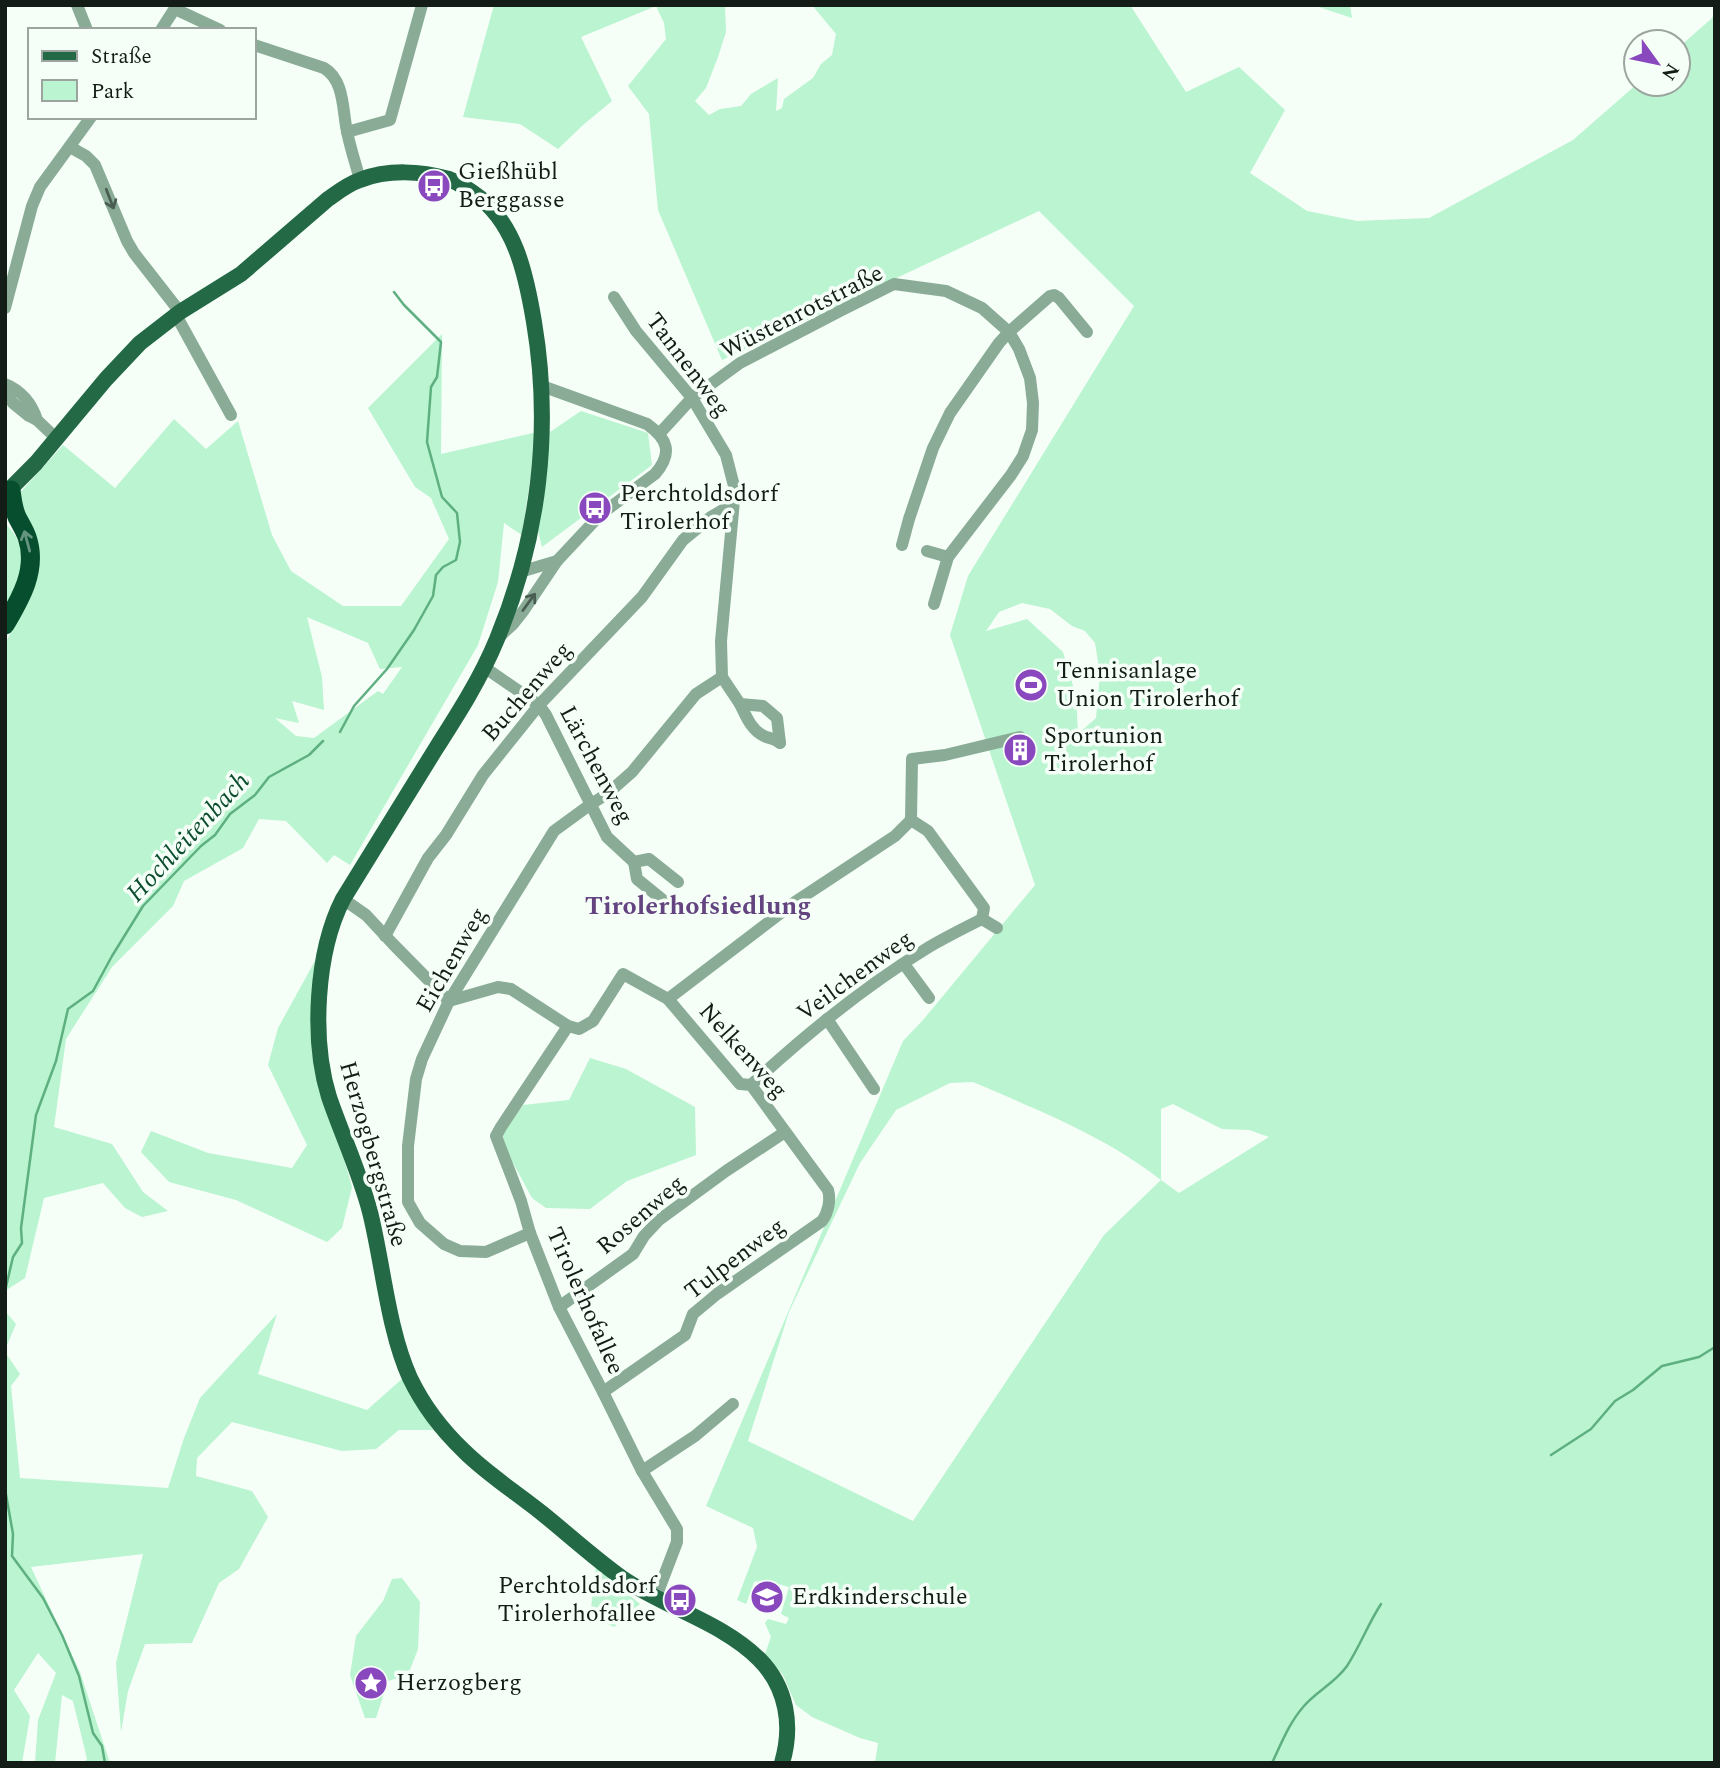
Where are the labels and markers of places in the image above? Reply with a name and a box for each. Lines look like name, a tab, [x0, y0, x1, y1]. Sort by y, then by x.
place label: Gießhübl Berggasse	[458, 154, 565, 218]
bus stop icon: Gießhübl Berggasse	[415, 167, 453, 205]
place label: Perchtoldsdorf Tirolerhof	[620, 476, 780, 540]
bus stop icon: Perchtoldsdorf Tirolerhof	[576, 489, 614, 527]
place label: Tennisanlage Union Tirolerhof	[1056, 653, 1241, 717]
sports icon: Tennisanlage Union Tirolerhof	[1012, 666, 1050, 704]
place label: Sportunion Tirolerhof	[1044, 718, 1163, 782]
building icon: Sportunion Tirolerhof	[1001, 731, 1039, 769]
place label: Perchtoldsdorf Tirolerhofallee	[498, 1568, 658, 1632]
school or university icon: Erdkinderschule	[748, 1578, 786, 1616]
place label: Erdkinderschule	[792, 1579, 968, 1615]
bus stop icon: Perchtoldsdorf Tirolerhofallee	[661, 1581, 699, 1619]
place icon: Herzogberg	[352, 1664, 390, 1702]
place label: Herzogberg	[396, 1665, 522, 1701]

